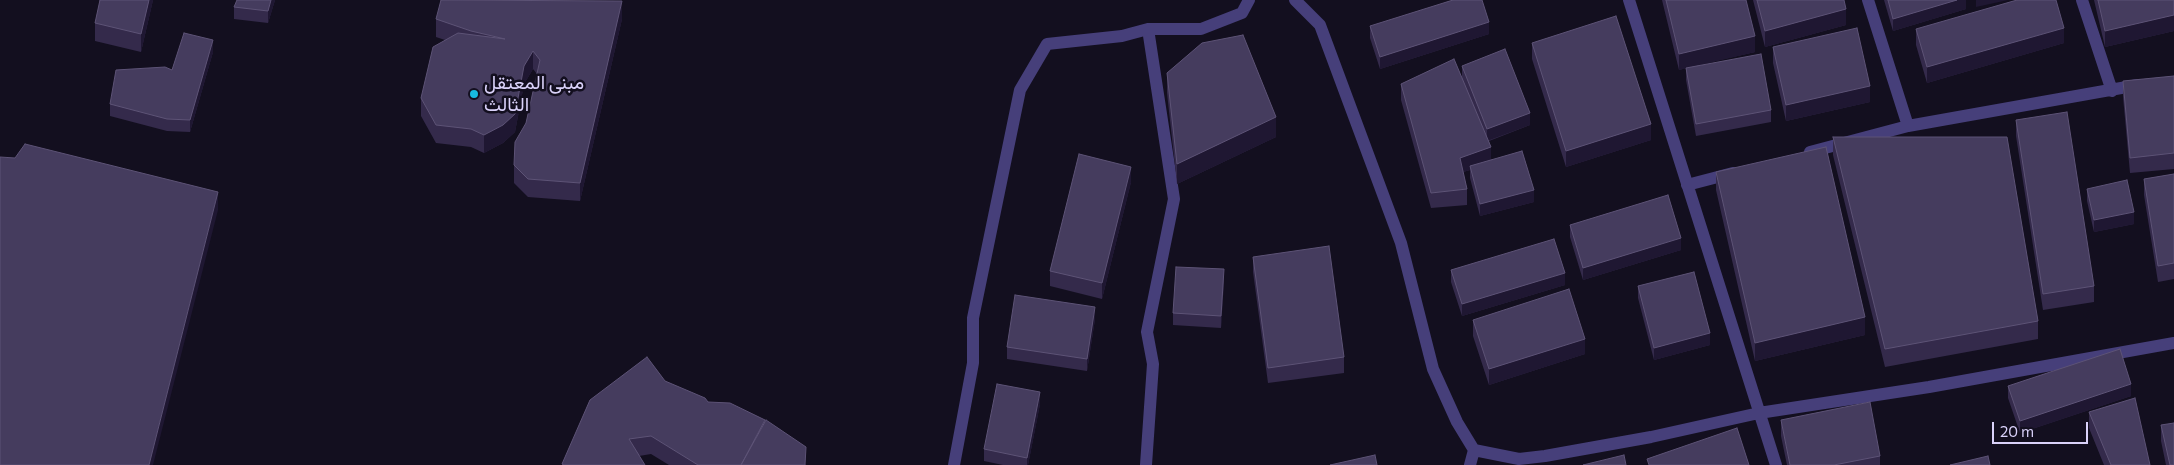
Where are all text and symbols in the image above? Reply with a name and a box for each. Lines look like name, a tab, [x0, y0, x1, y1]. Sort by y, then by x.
place label: مبنى المعتقل الثالث	[484, 72, 584, 116]
marker: مبنى المعتقل الثالث	[468, 88, 480, 100]
scale bar	[1994, 412, 2090, 444]
text: 20 m	[2000, 422, 2034, 440]

